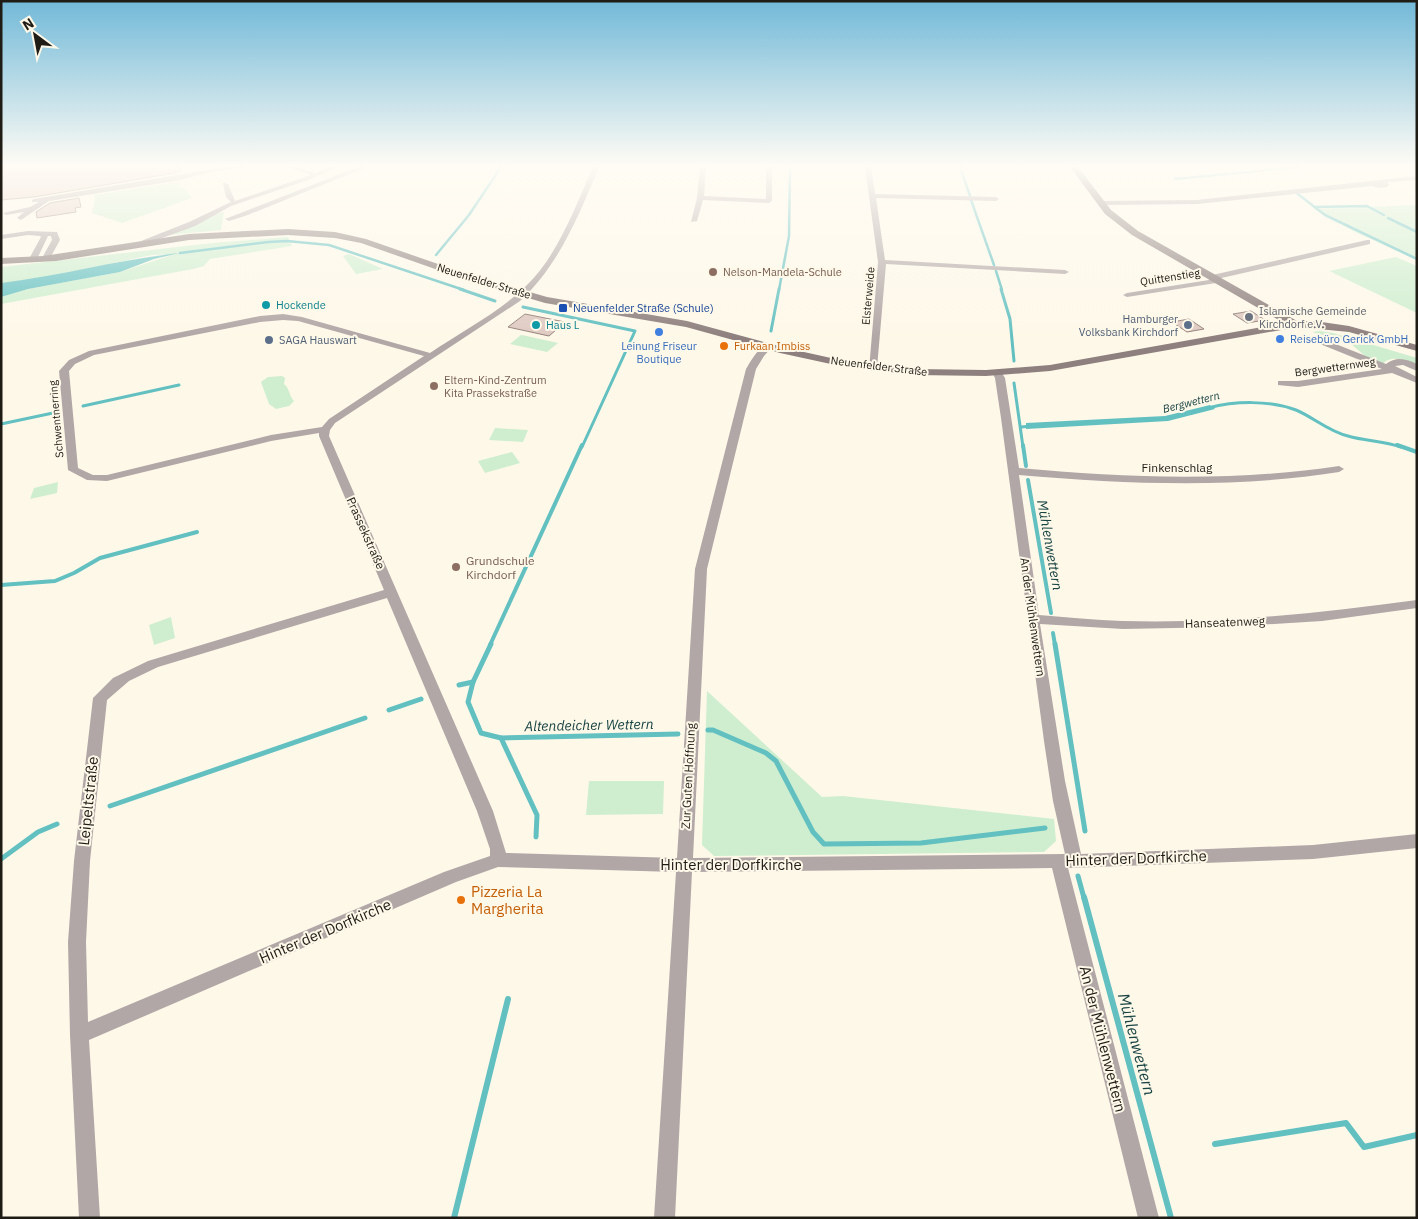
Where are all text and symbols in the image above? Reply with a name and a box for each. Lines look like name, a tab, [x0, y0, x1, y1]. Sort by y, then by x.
north arrow	[10, 10, 60, 60]
text: N	[19, 14, 37, 34]
street label: Neuenfelder Straße	[435, 260, 533, 302]
place label: Nelson-Mandela-Schule	[723, 265, 842, 279]
street label: Quittenstieg	[1139, 265, 1201, 289]
marker: Nelson-Mandela-Schule	[707, 266, 719, 278]
street label: Elsterweide	[858, 266, 878, 326]
place label: Hockende	[276, 298, 326, 312]
marker: Hockende	[260, 299, 272, 311]
place label: Neuenfelder Straße (Schule)	[573, 301, 714, 315]
marker: Neuenfelder Straße (Schule)	[557, 302, 569, 314]
place label: Islamische Gemeinde Kirchdorf e.V.	[1259, 304, 1367, 331]
marker: Islamische Gemeinde Kirchdorf e.V.	[1243, 311, 1255, 323]
place label: Hamburger Volksbank Kirchdorf	[1079, 312, 1178, 339]
place label: Haus L	[546, 318, 580, 332]
marker: Haus L	[530, 319, 542, 331]
marker: Hamburger Volksbank Kirchdorf	[1182, 319, 1194, 331]
marker: Leinung Friseur Boutique	[653, 326, 665, 338]
place label: Reisebüro Gerick GmbH	[1290, 332, 1408, 346]
place label: SAGA Hauswart	[279, 333, 357, 347]
marker: Reisebüro Gerick GmbH	[1274, 333, 1286, 345]
marker: SAGA Hauswart	[263, 334, 275, 346]
place label: Leinung Friseur Boutique	[621, 339, 697, 366]
place label: Furkaan Imbiss	[734, 339, 810, 353]
marker: Furkaan Imbiss	[718, 340, 730, 352]
street label: Neuenfelder Straße	[830, 353, 928, 379]
street label: Bergwetternweg	[1294, 354, 1376, 380]
place label: Eltern-Kind-Zentrum Kita Prassekstraße	[444, 373, 547, 400]
street label: Schwentnerring	[46, 379, 66, 458]
marker: Eltern-Kind-Zentrum Kita Prassekstraße	[428, 380, 440, 392]
water label: Bergwettern	[1161, 388, 1221, 416]
street label: Finkenschlag	[1142, 460, 1213, 475]
street label: Prassekstraße	[343, 495, 389, 572]
water label: Mühlenwettern	[1033, 498, 1067, 592]
place label: Grundschule Kirchdorf	[466, 553, 535, 582]
street label: An der Mühlenwettern	[1017, 557, 1049, 677]
marker: Grundschule Kirchdorf	[450, 561, 462, 573]
street label: Hanseatenweg	[1185, 613, 1266, 631]
water label: Altendeicher Wettern	[523, 715, 654, 735]
street label: Zur Guten Hoffnung	[678, 722, 698, 829]
street label: Leipeltstraße	[74, 756, 102, 846]
street label: Hinter der Dorfkirche	[1065, 846, 1207, 870]
street label: Hinter der Dorfkirche	[660, 855, 802, 874]
place label: Pizzeria La Margherita	[471, 882, 544, 918]
marker: Pizzeria La Margherita	[455, 894, 467, 906]
street label: Hinter der Dorfkirche	[256, 895, 394, 967]
street label: An der Mühlenwettern	[1076, 964, 1130, 1114]
water label: Mühlenwettern	[1114, 991, 1160, 1097]

